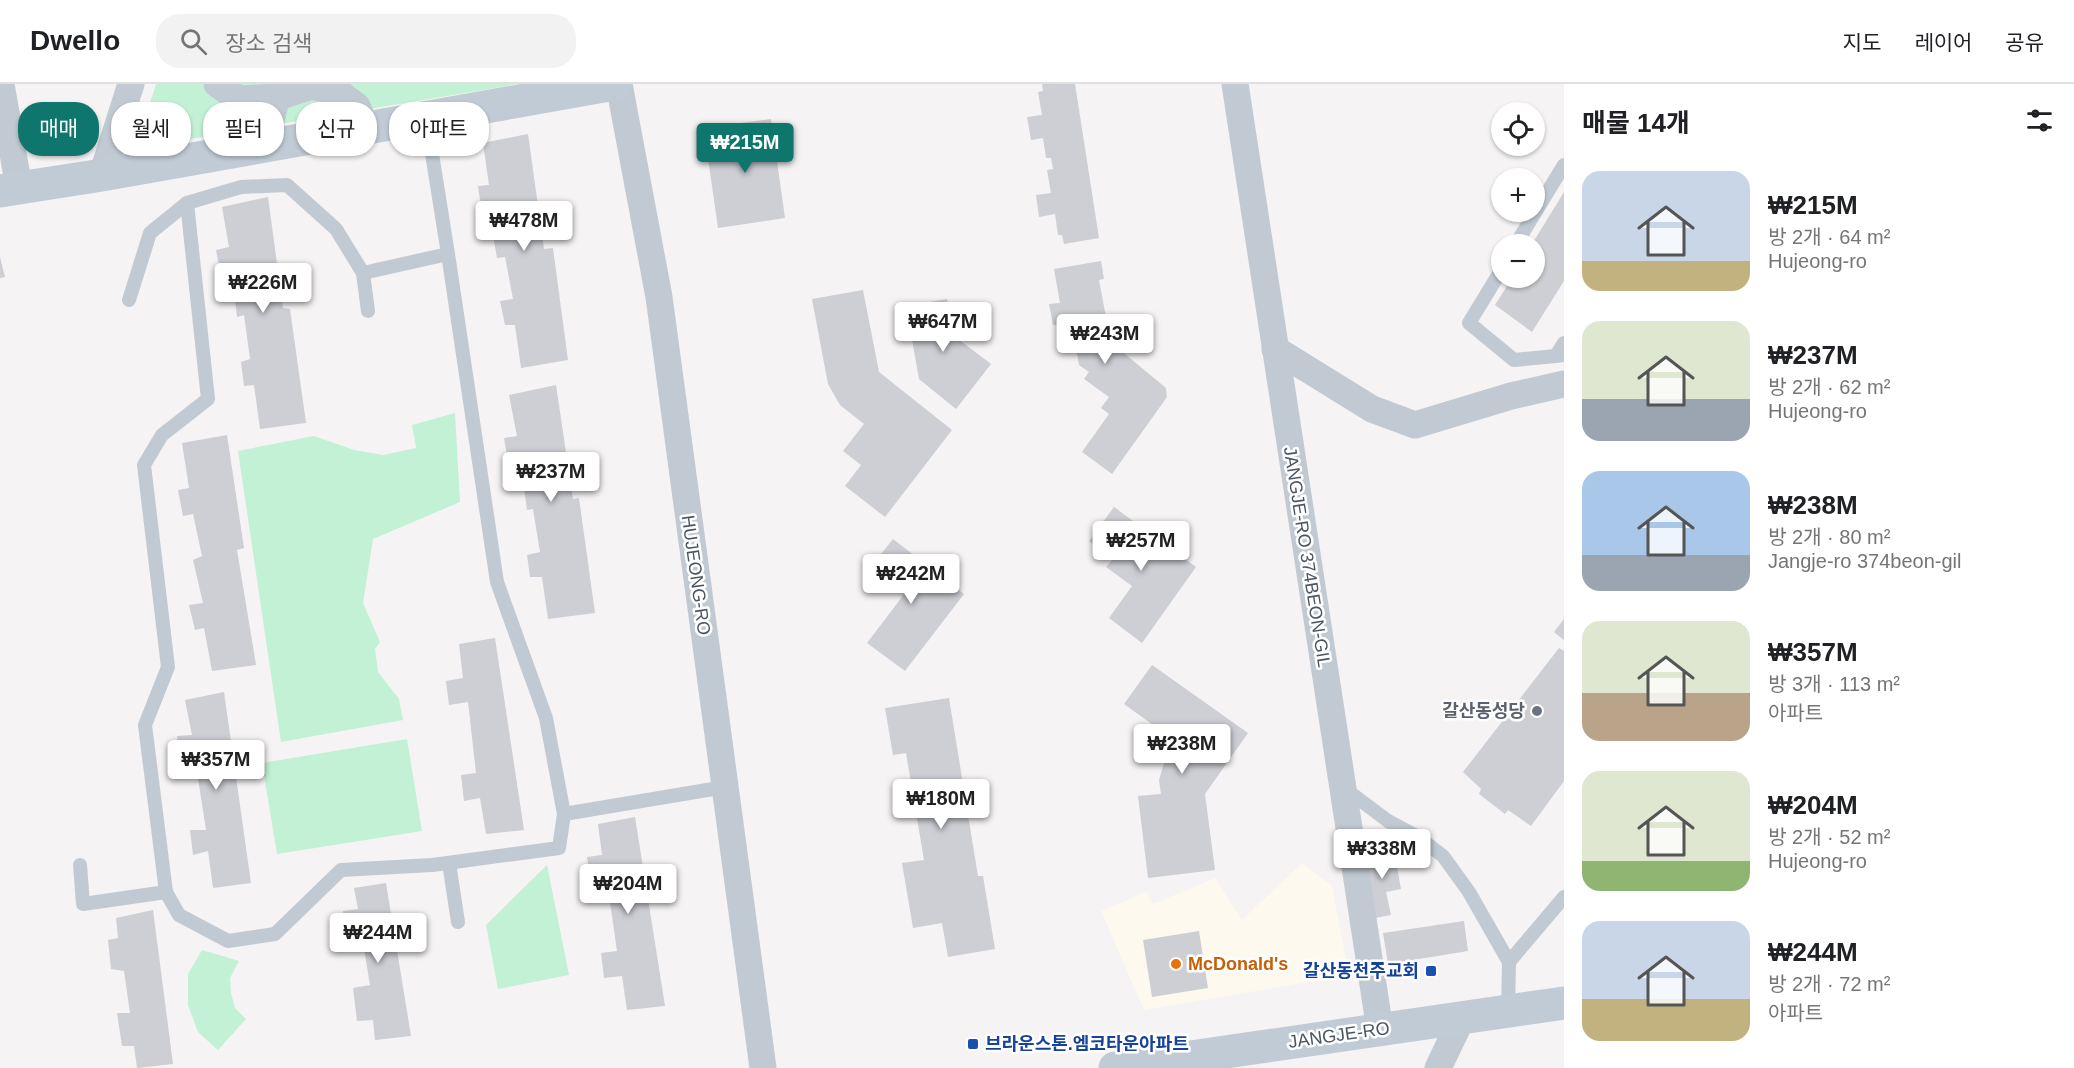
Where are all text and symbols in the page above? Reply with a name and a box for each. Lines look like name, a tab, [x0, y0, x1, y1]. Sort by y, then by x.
search box	[156, 14, 576, 68]
text: Dwello	[30, 25, 120, 56]
icon: search	[177, 25, 210, 58]
text: 장소 검색	[225, 31, 312, 56]
text: 지도	[1843, 31, 1881, 54]
text: 레이어	[1914, 31, 1972, 54]
text: 공유	[2005, 31, 2044, 54]
chip: 매매	[18, 102, 99, 156]
chip: 월세	[111, 102, 191, 156]
chip: 필터	[203, 102, 284, 156]
chip: 신규	[296, 102, 377, 156]
chip: 아파트	[389, 102, 489, 156]
map controls	[1491, 102, 1545, 288]
button: locate	[1491, 102, 1545, 156]
icon: filters	[2023, 104, 2056, 137]
text: 매물 14개	[1582, 108, 1690, 138]
pin: ₩215M	[703, 123, 787, 174]
text: ₩215M	[711, 131, 779, 153]
button: +	[1491, 168, 1545, 222]
text: ₩215M	[1768, 190, 1858, 220]
icon: home	[1630, 195, 1702, 267]
pin: ₩478M	[482, 201, 566, 252]
text: ₩478M	[490, 209, 558, 231]
text: 방 2개 · 64 m²	[1768, 226, 1890, 248]
button: −	[1491, 234, 1545, 288]
text: Hujeong-ro	[1768, 250, 1867, 272]
pin: ₩226M	[221, 263, 305, 314]
text: ₩226M	[229, 271, 297, 293]
pin: ₩647M	[901, 302, 985, 353]
text: ₩647M	[909, 310, 977, 332]
pin: ₩243M	[1063, 314, 1147, 365]
text: ₩243M	[1071, 322, 1139, 344]
text: ₩237M	[1768, 340, 1858, 370]
icon: home	[1630, 345, 1702, 417]
text: 방 2개 · 62 m²	[1768, 376, 1890, 398]
text: Hujeong-ro	[1768, 400, 1867, 422]
street label: JANGJE-RO 374BEON-GIL	[1280, 445, 1334, 669]
pin: ₩237M	[509, 452, 593, 503]
text: ₩237M	[517, 460, 585, 482]
text: ₩238M	[1768, 490, 1858, 520]
icon: home	[1630, 495, 1702, 567]
street label: HUJEONG-RO	[678, 514, 714, 636]
pin: ₩257M	[1099, 521, 1183, 572]
text: 방 2개 · 80 m²	[1768, 526, 1890, 548]
text: ₩257M	[1107, 529, 1175, 551]
text: Jangje-ro 374beon-gil	[1768, 550, 1961, 572]
pin: ₩242M	[869, 554, 953, 605]
text: ₩242M	[877, 562, 945, 584]
text: ₩357M	[1768, 637, 1858, 667]
icon: home	[1630, 645, 1702, 717]
text: 방 3개 · 113 m²	[1768, 673, 1900, 695]
place label: 갈산동성당	[1442, 701, 1525, 721]
text: 아파트	[1768, 702, 1823, 724]
marker: 갈산동성당	[1530, 704, 1544, 718]
pin: ₩238M	[1140, 724, 1224, 775]
text: ₩238M	[1148, 732, 1216, 754]
pin: ₩357M	[174, 740, 258, 791]
text: ₩357M	[182, 748, 250, 770]
pin: ₩180M	[899, 779, 983, 830]
text: ₩180M	[907, 787, 975, 809]
text: ₩204M	[1768, 790, 1858, 820]
icon: home	[1630, 795, 1702, 867]
text: 방 2개 · 52 m²	[1768, 826, 1890, 848]
pin: ₩338M	[1340, 829, 1424, 880]
text: ₩338M	[1348, 837, 1416, 859]
text: Hujeong-ro	[1768, 850, 1867, 872]
pin: ₩204M	[586, 864, 670, 915]
text: ₩204M	[594, 872, 662, 894]
pin: ₩244M	[336, 913, 420, 964]
text: ₩244M	[344, 921, 412, 943]
text: ₩244M	[1768, 937, 1858, 967]
icon: home	[1630, 945, 1702, 1017]
place label: McDonald's	[1188, 954, 1288, 974]
marker: McDonald's	[1169, 957, 1183, 971]
place label: 갈산동천주교회	[1303, 961, 1419, 981]
marker: 갈산동천주교회	[1424, 964, 1438, 978]
text: 방 2개 · 72 m²	[1768, 973, 1890, 995]
text: 아파트	[1768, 1002, 1823, 1024]
street label: JANGJE-RO	[1287, 1018, 1391, 1052]
place label: 브라운스톤.엠코타운아파트	[985, 1034, 1189, 1054]
marker: 브라운스톤.엠코타운아파트	[966, 1037, 980, 1051]

